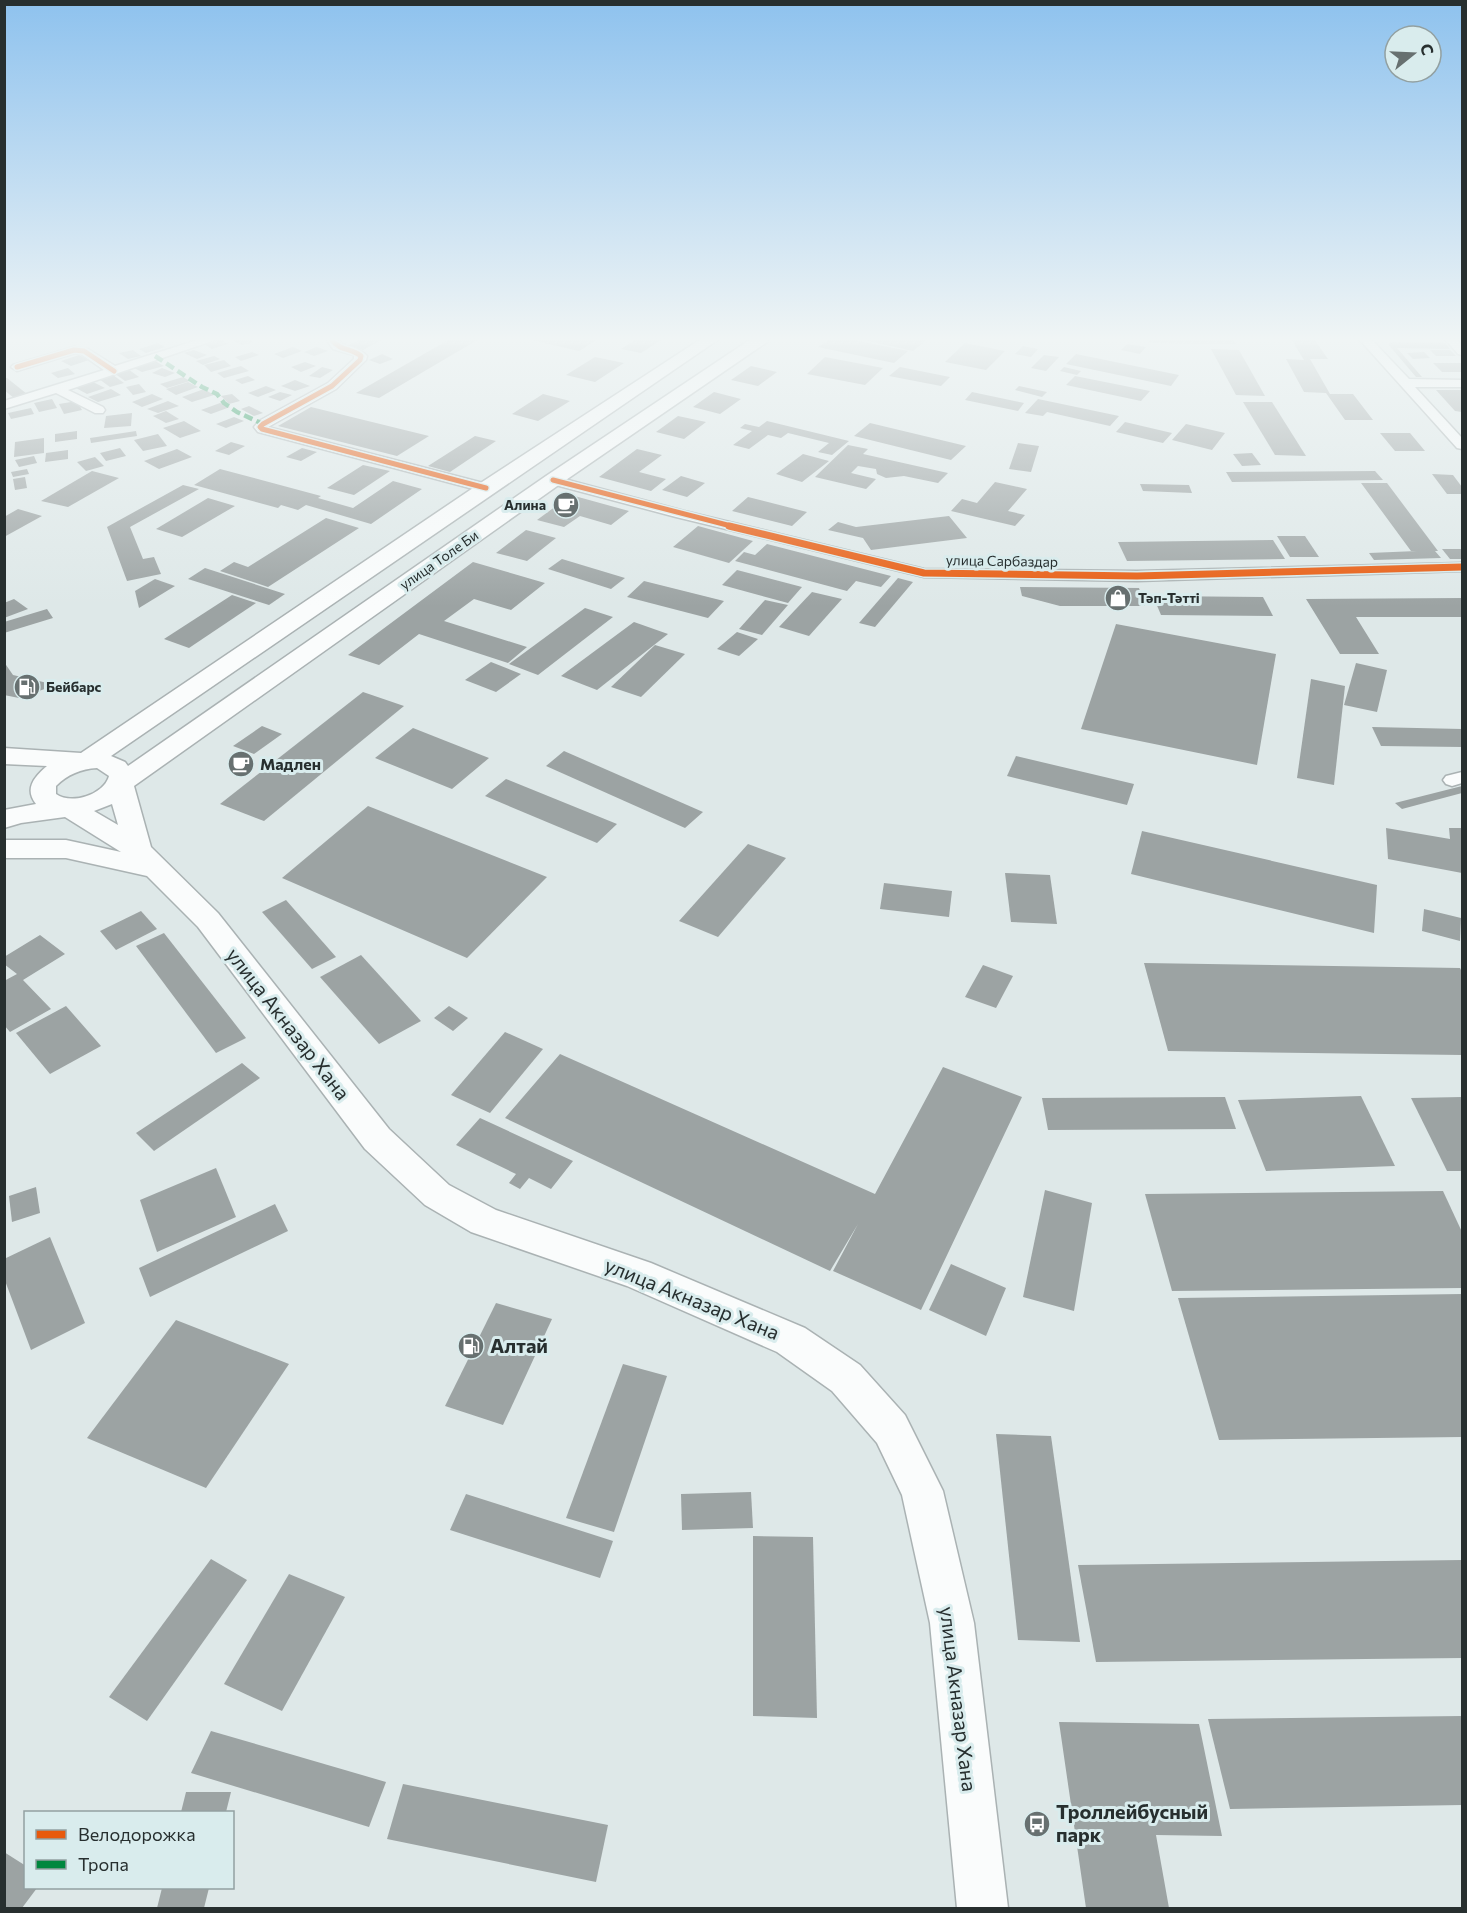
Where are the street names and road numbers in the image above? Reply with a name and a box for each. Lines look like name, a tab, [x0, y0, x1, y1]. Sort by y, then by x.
street label: улица Толе Би	[396, 526, 481, 593]
street label: улица Сарбаздар	[946, 551, 1058, 570]
street label: улица Акназар Хана	[222, 943, 356, 1104]
street label: улица Акназар Хана	[602, 1252, 783, 1344]
street label: улица Акназар Хана	[936, 1605, 982, 1793]

